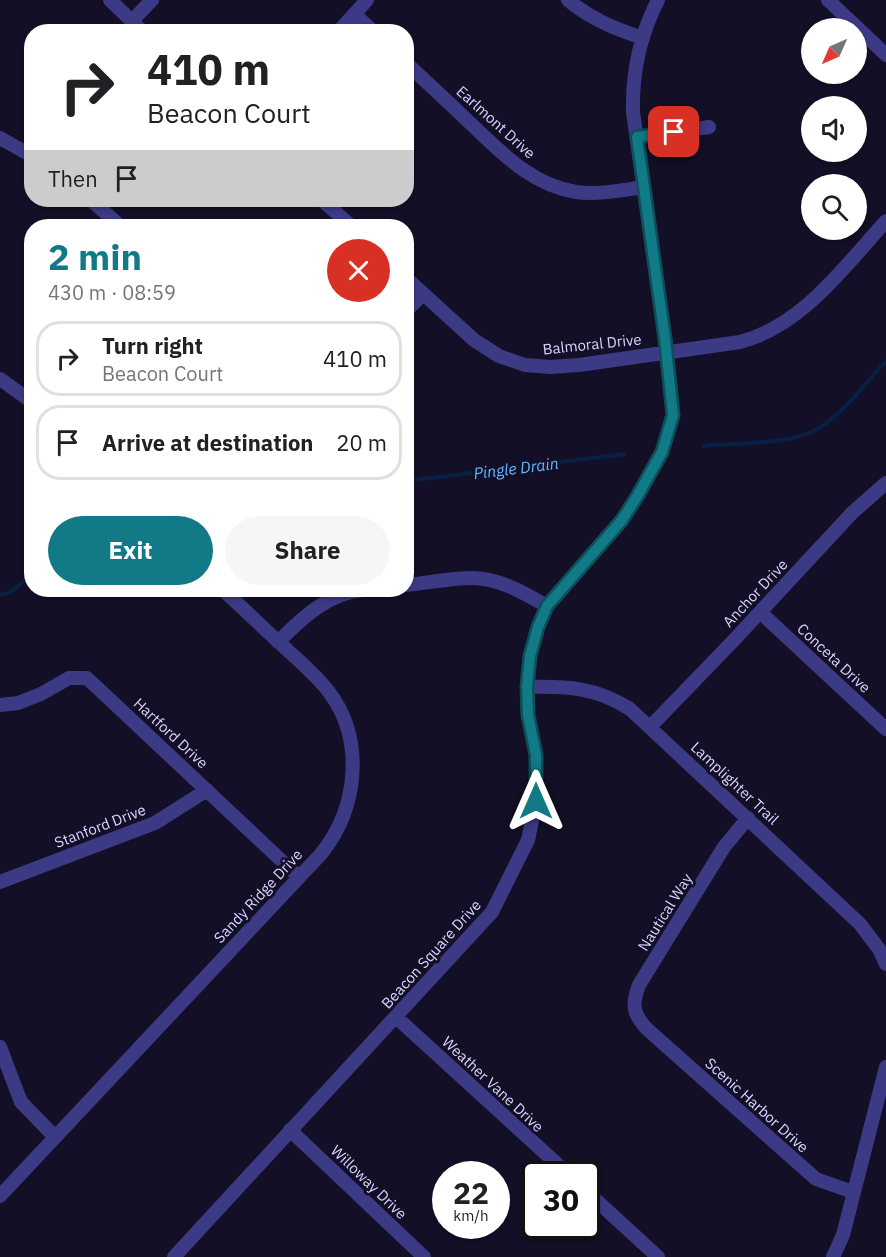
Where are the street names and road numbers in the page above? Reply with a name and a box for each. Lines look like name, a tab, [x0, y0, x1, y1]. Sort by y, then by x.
street label: Earlmont Drive	[452, 81, 540, 163]
street label: Balmoral Drive	[542, 329, 642, 359]
street label: Anchor Drive	[719, 555, 791, 631]
street label: Conceta Drive	[793, 619, 875, 697]
street label: Hartford Drive	[130, 694, 212, 772]
street label: Lamplighter Trail	[687, 737, 783, 829]
street label: Stanford Drive	[52, 800, 148, 852]
street label: Sandy Ridge Drive	[210, 845, 306, 947]
street label: Nautical Way	[634, 869, 697, 954]
street label: Beacon Square Drive	[377, 896, 485, 1012]
street label: Weather Vane Drive	[438, 1032, 548, 1136]
street label: Scenic Harbor Drive	[701, 1053, 813, 1157]
street label: Willoway Drive	[327, 1141, 411, 1223]

